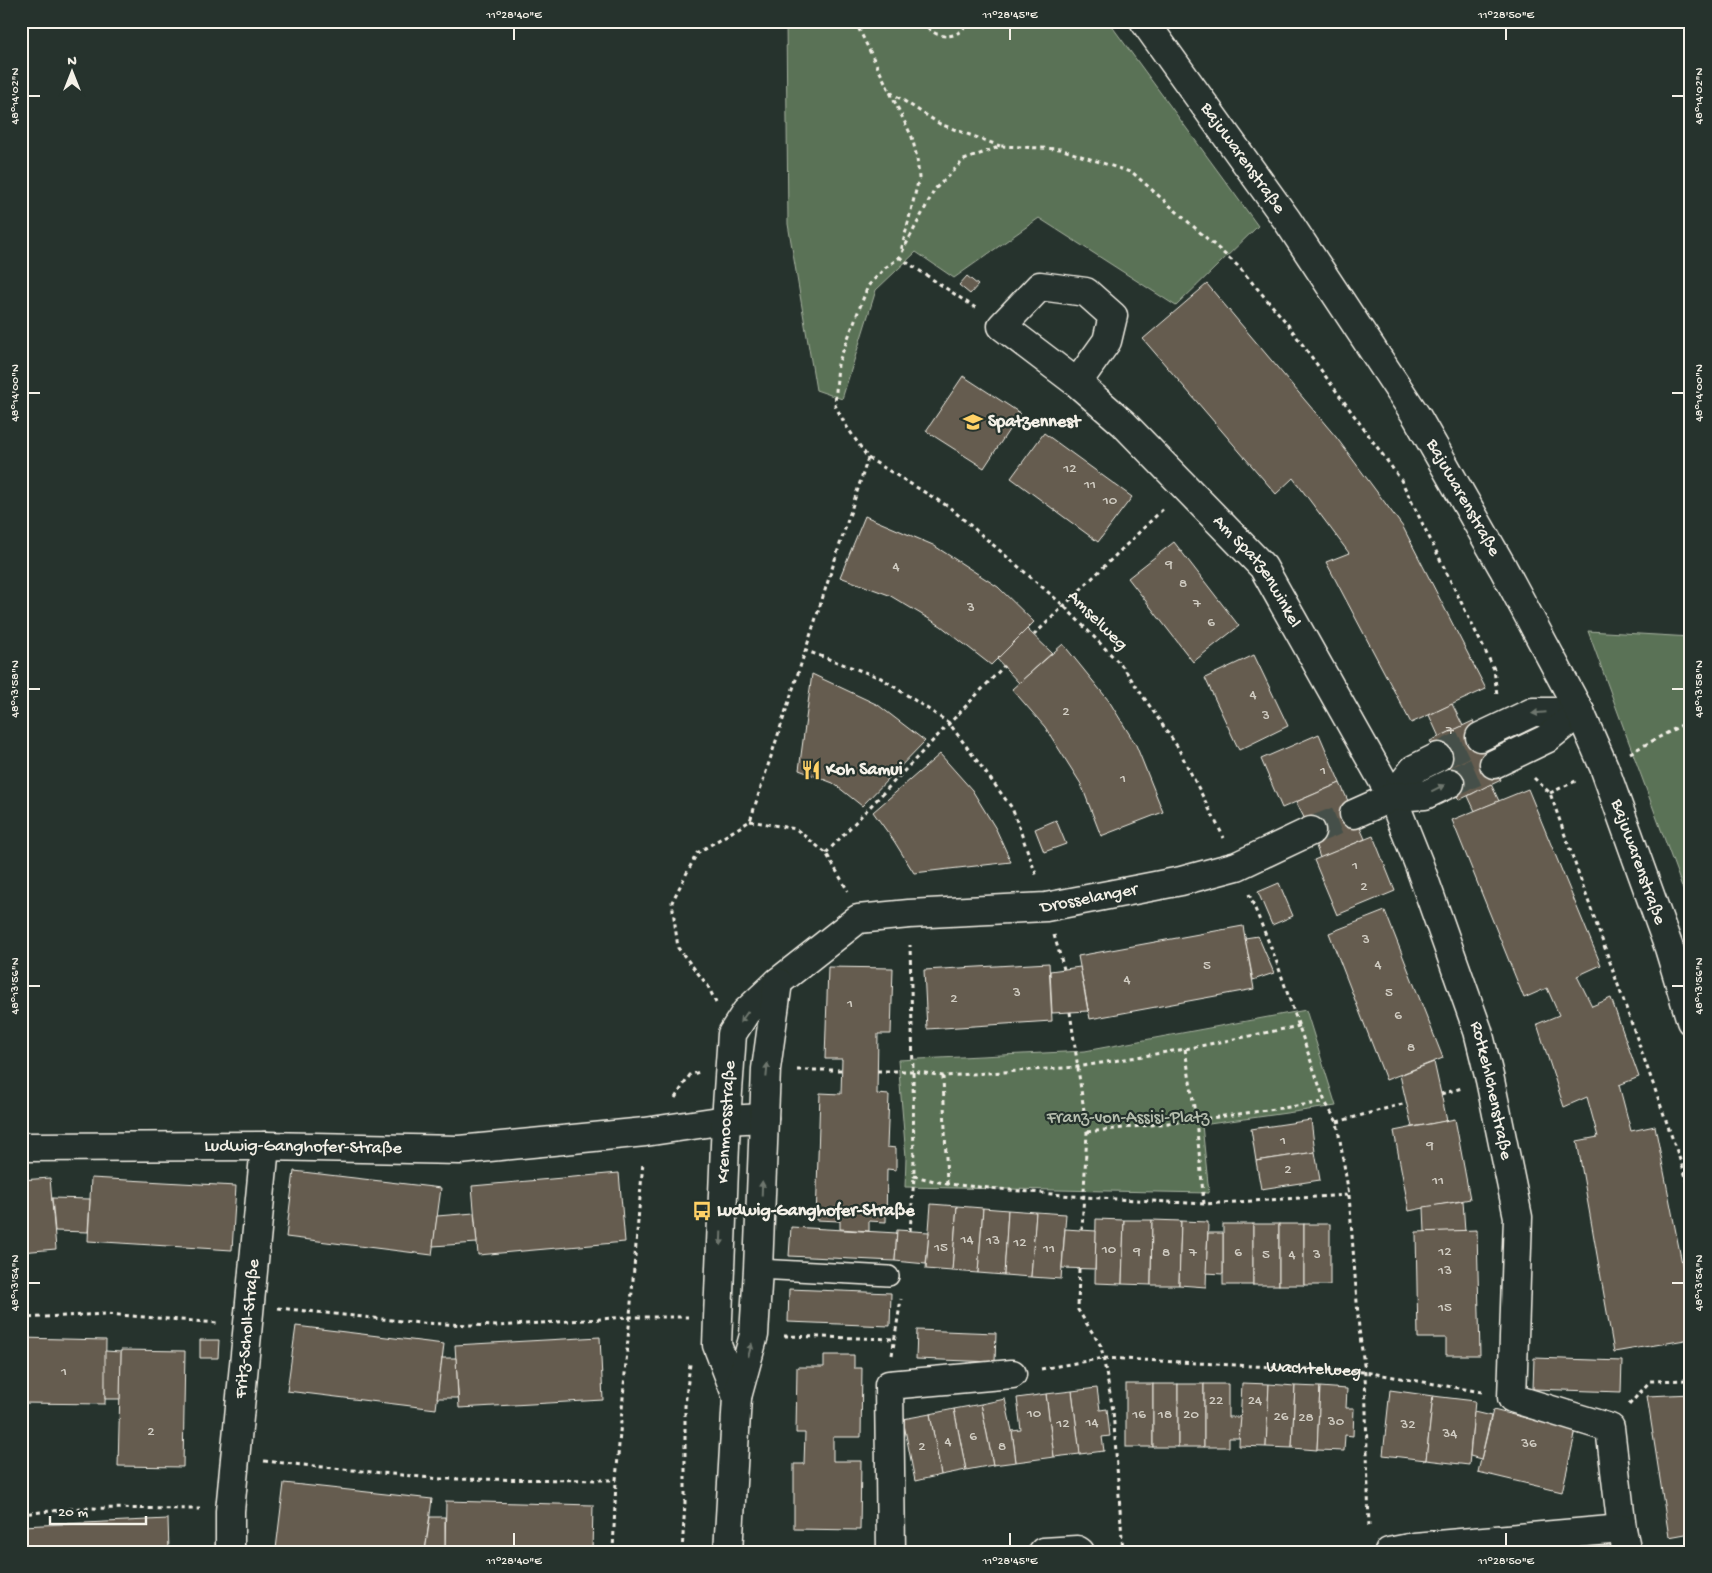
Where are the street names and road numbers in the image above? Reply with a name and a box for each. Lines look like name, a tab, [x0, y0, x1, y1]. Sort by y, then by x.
street label: Bajuwarenstraße	[1195, 98, 1290, 218]
street label: Bajuwarenstraße	[1421, 434, 1505, 561]
street label: Am Spatzenwinkel	[1208, 511, 1305, 631]
street label: Amselweg	[1062, 586, 1132, 656]
street label: Bajuwarenstraße	[1606, 795, 1670, 928]
street label: Drosselanger	[1038, 879, 1141, 919]
street label: Rotkehlchenstraße	[1465, 1018, 1517, 1162]
street label: Krenmoosstraße	[713, 1059, 741, 1184]
street label: Ludwig-Ganghofer-Straße	[204, 1135, 403, 1159]
street label: Fritz-Scholl-Straße	[230, 1257, 265, 1400]
street label: Wachtelweg	[1266, 1356, 1362, 1382]

